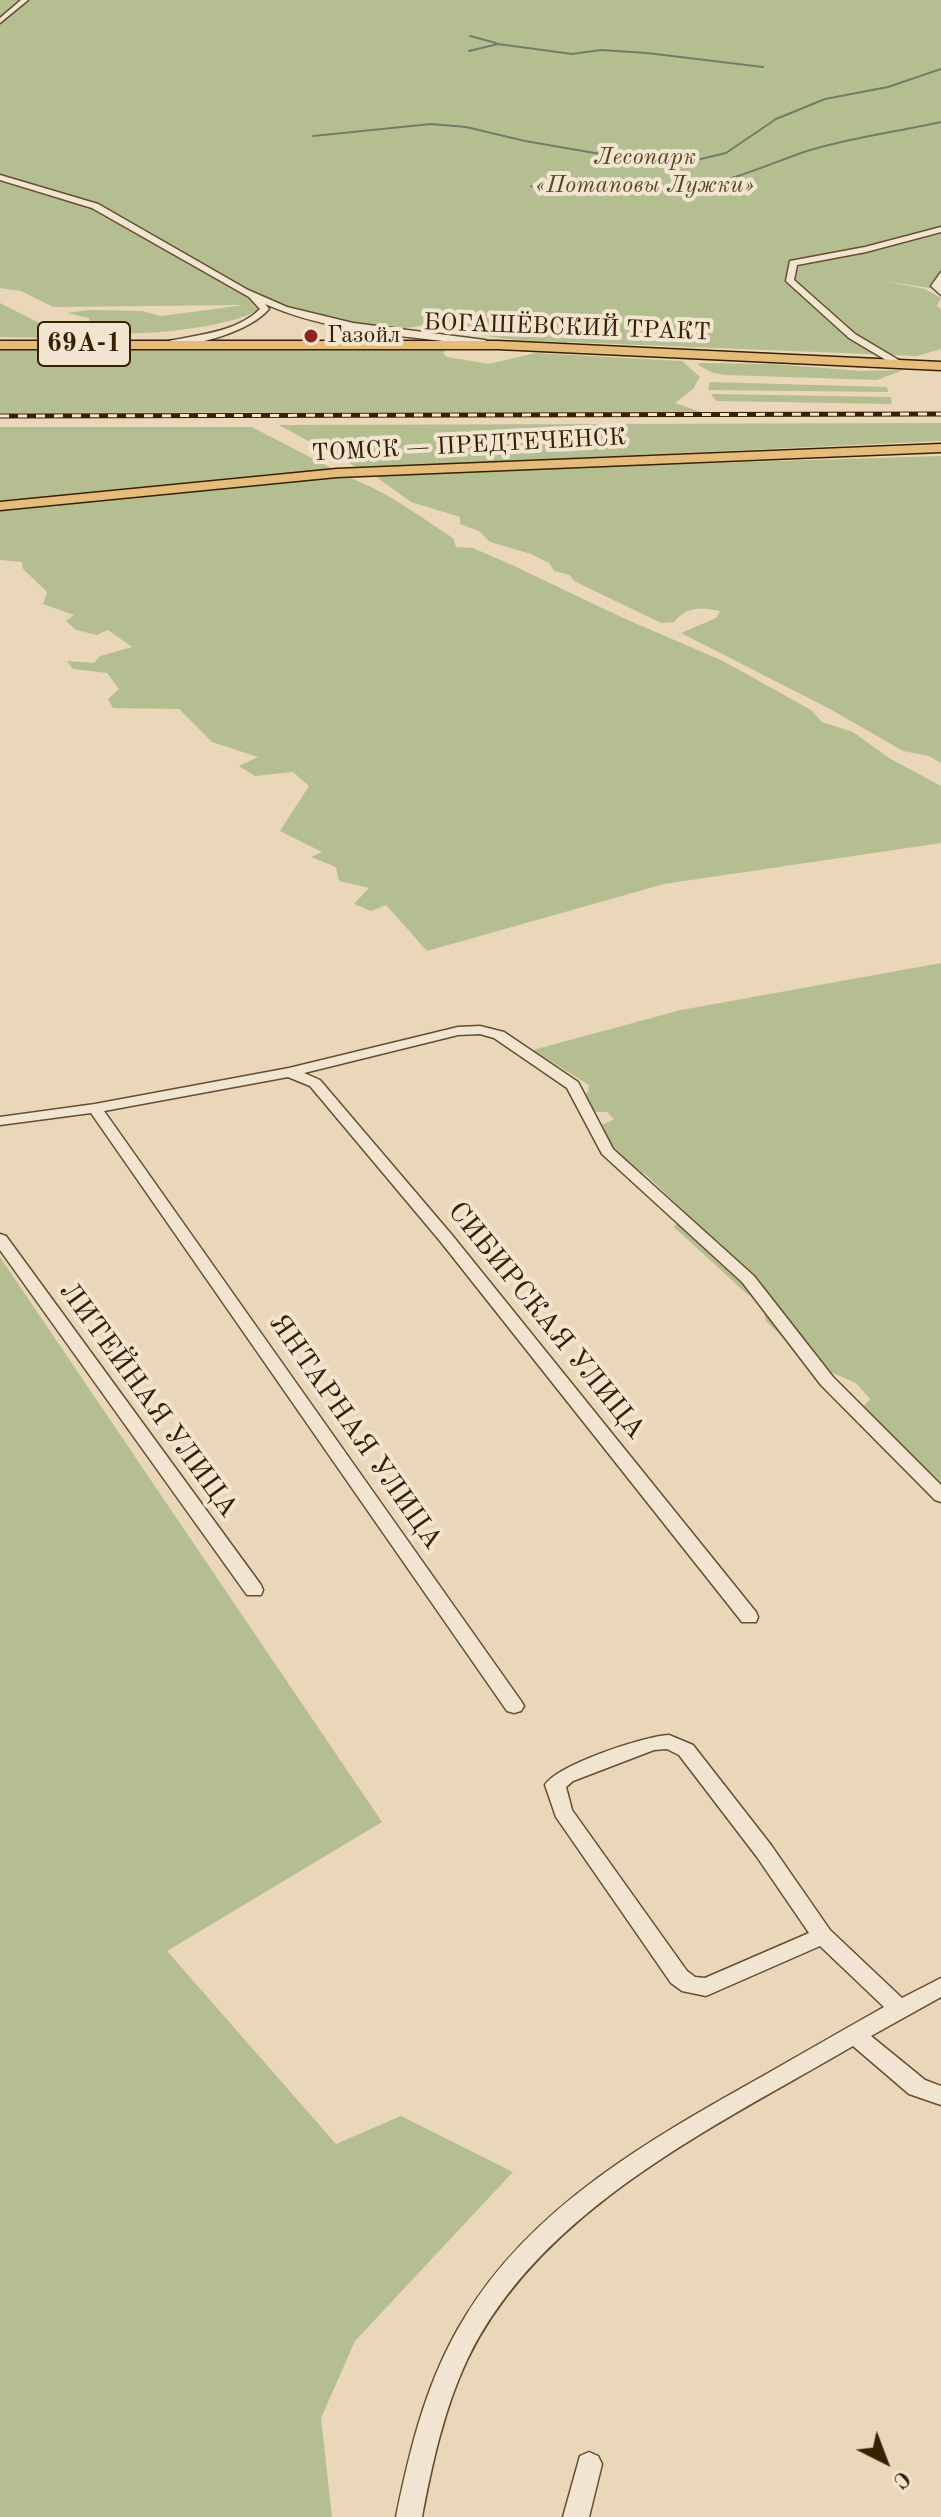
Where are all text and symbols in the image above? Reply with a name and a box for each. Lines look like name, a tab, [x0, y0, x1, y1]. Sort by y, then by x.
park label: Лесопарк «Потаповы Лужки»	[536, 144, 754, 200]
street label: БОГАШЁВСКИЙ ТРАКТ	[423, 309, 711, 347]
road number: 69А-1	[38, 322, 130, 366]
place label: Газойл	[327, 322, 400, 350]
marker: Газойл	[302, 327, 320, 345]
street label: ТОМСК — ПРЕДТЕЧЕНСК	[311, 423, 627, 469]
street label: СИБИРСКАЯ УЛИЦА	[440, 1196, 652, 1446]
street label: ЛИТЕЙНАЯ УЛИЦА	[51, 1276, 245, 1524]
street label: ЯНТАРНАЯ УЛИЦА	[261, 1308, 449, 1556]
north arrow	[845, 2421, 925, 2501]
text: С	[888, 2466, 914, 2492]

